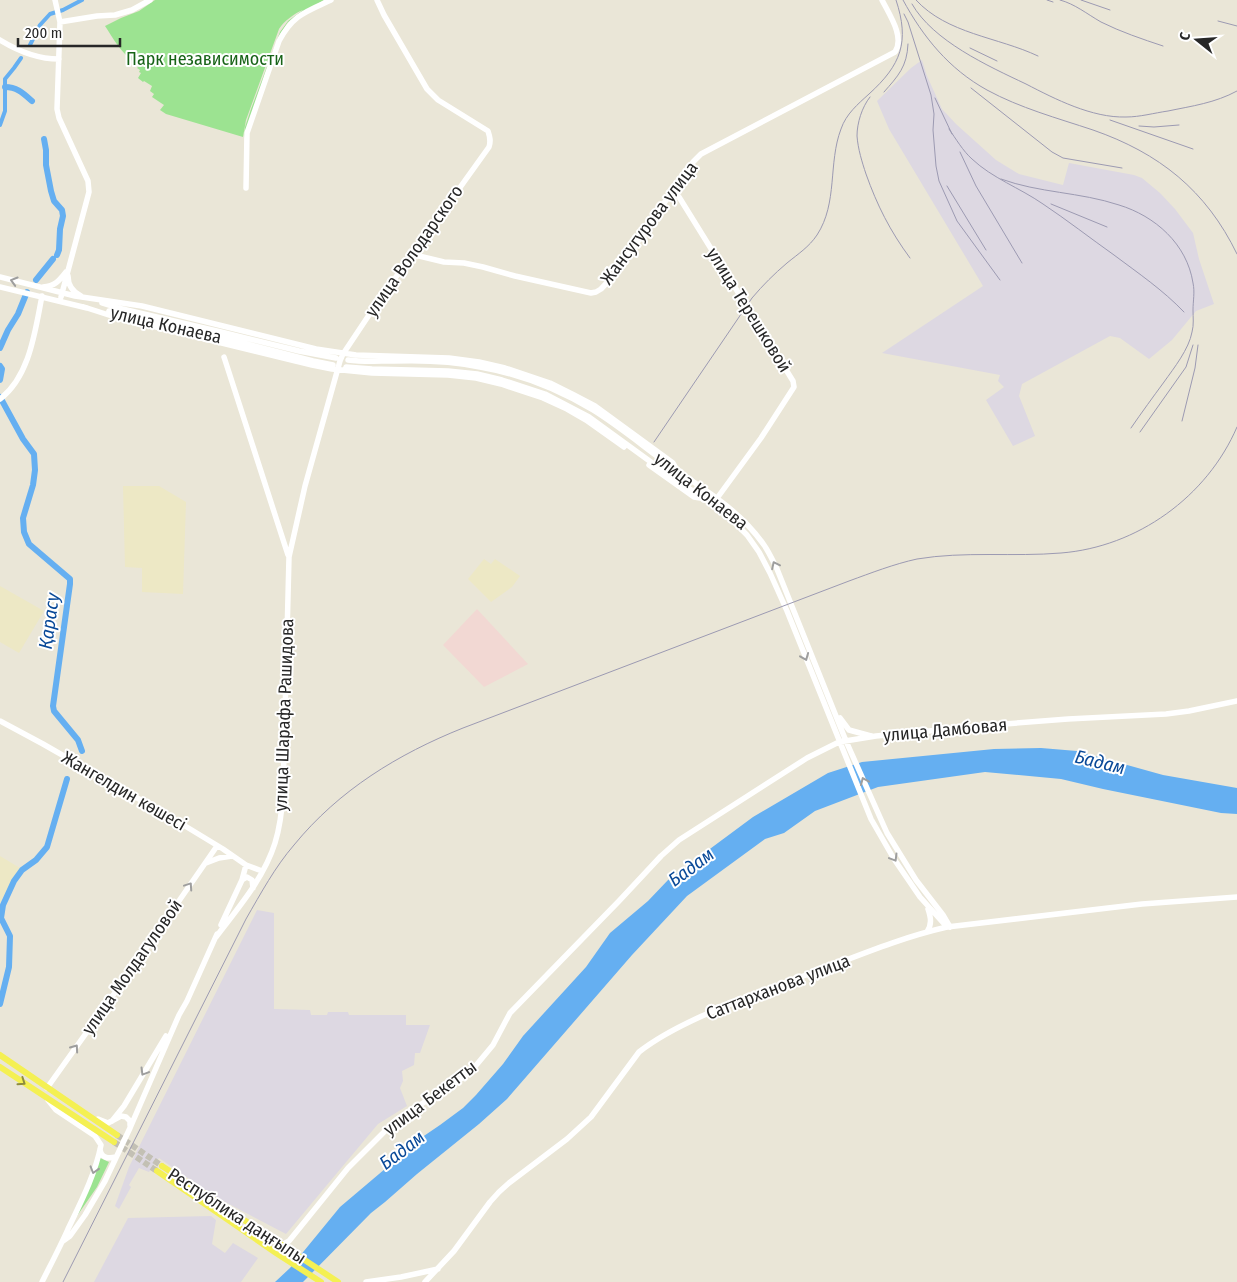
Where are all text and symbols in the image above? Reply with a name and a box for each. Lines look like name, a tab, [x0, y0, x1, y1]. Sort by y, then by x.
scale bar	[18, 15, 120, 47]
north arrow	[1172, 15, 1222, 65]
text: 200 m	[25, 24, 62, 42]
text: С	[1176, 30, 1194, 42]
park label: Парк независимости	[126, 48, 284, 70]
street label: Жансугурова улица	[596, 157, 703, 289]
street label: улица Володарского	[360, 181, 468, 321]
street label: улица Терешковой	[702, 244, 796, 376]
one-way arrow	[10, 277, 19, 287]
street label: улица Конаева	[108, 302, 224, 348]
street label: улица Конаева	[650, 447, 752, 535]
one-way arrow	[771, 561, 781, 570]
water label: Қарасу	[34, 591, 64, 651]
street label: улица Шарафа Рашидова	[270, 618, 298, 812]
one-way arrow	[799, 652, 809, 660]
street label: улица Дамбовая	[882, 714, 1008, 746]
water label: Бадам	[1073, 745, 1127, 779]
street label: Жангелдин көшесі	[58, 746, 190, 836]
one-way arrow	[859, 777, 870, 786]
water label: Бадам	[664, 843, 718, 891]
one-way arrow	[887, 853, 897, 862]
one-way arrow	[183, 882, 192, 892]
street label: улица Молдагуловой	[77, 895, 187, 1039]
street label: Саттарханова улица	[703, 949, 853, 1025]
one-way arrow	[69, 1044, 78, 1054]
street label: улица Бекетты	[379, 1056, 481, 1140]
one-way arrow	[141, 1067, 151, 1076]
one-way arrow	[16, 1076, 26, 1085]
water label: Бадам	[375, 1126, 429, 1174]
street label: Республика даңғылы	[164, 1163, 310, 1269]
one-way arrow	[89, 1165, 99, 1174]

